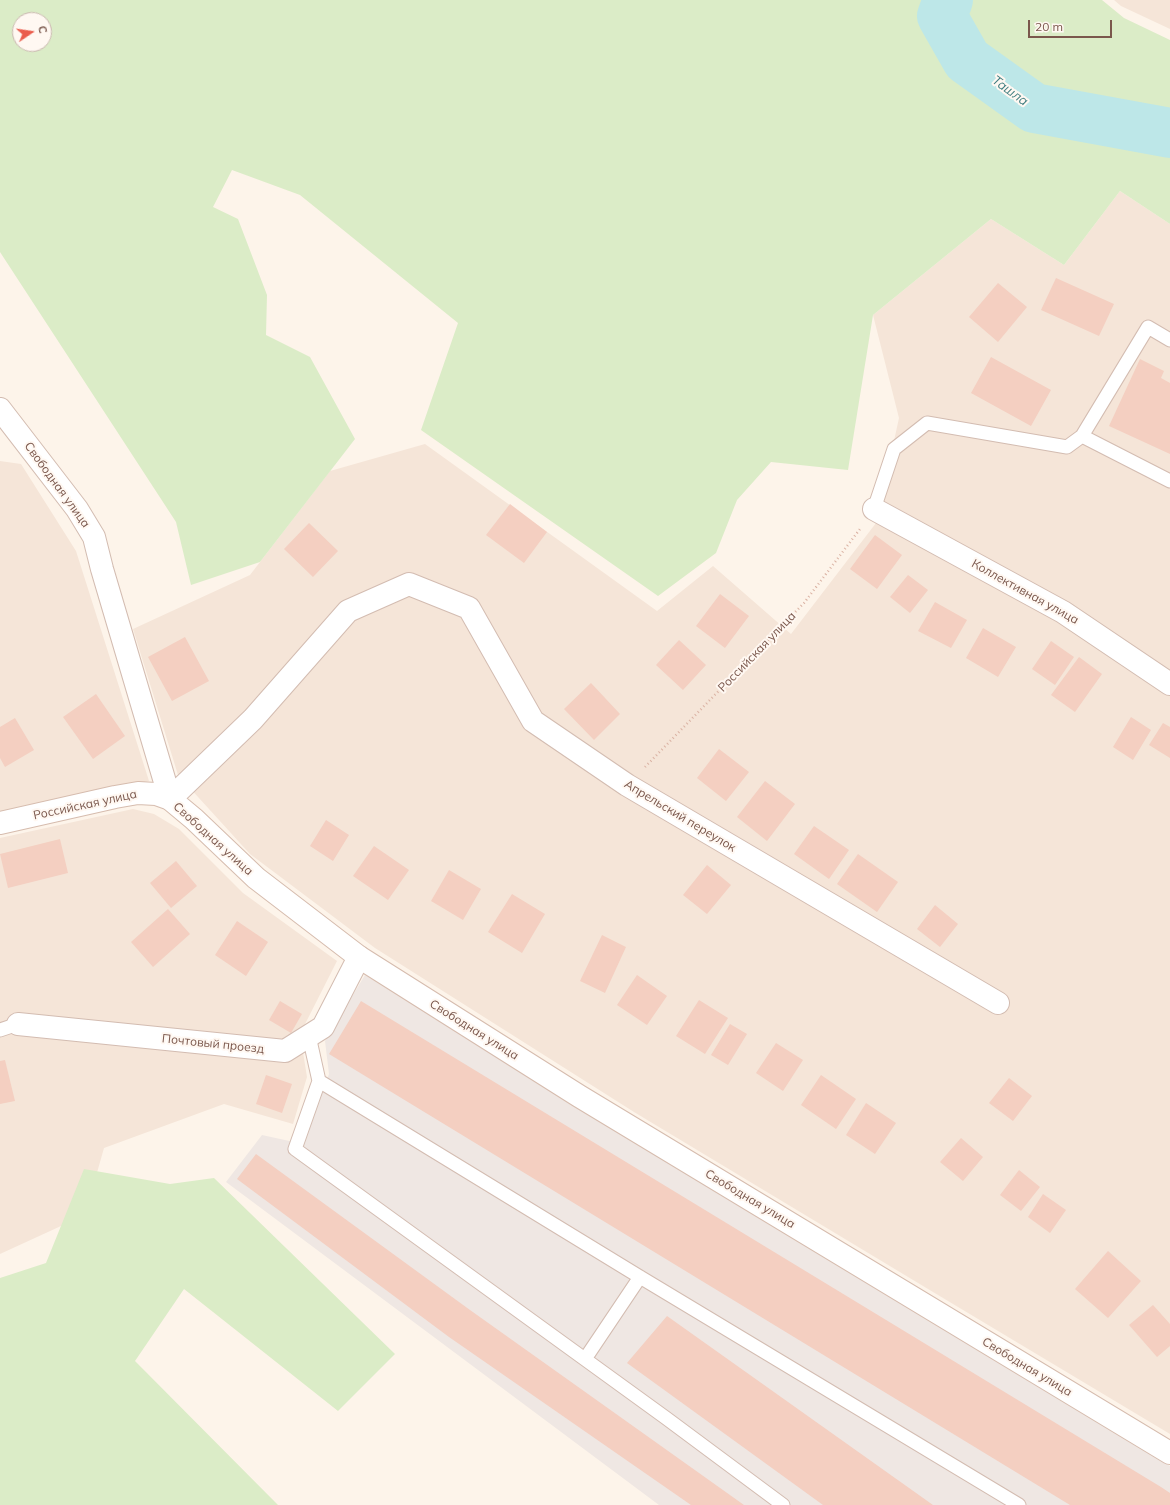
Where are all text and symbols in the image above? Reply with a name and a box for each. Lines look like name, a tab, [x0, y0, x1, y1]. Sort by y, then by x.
north arrow	[12, 12, 52, 52]
scale bar	[1030, 12, 1114, 38]
text: 20 m	[1035, 19, 1063, 34]
text: С	[35, 24, 50, 35]
water label: Ташла	[989, 73, 1031, 109]
street label: Свободная улица	[21, 439, 93, 531]
street label: Коллективная улица	[969, 557, 1081, 627]
street label: Российская улица	[715, 609, 799, 695]
street label: Апрельский переулок	[622, 777, 738, 855]
street label: Российская улица	[32, 787, 138, 823]
street label: Свободная улица	[170, 799, 256, 879]
street label: Свободная улица	[427, 997, 521, 1063]
street label: Почтовый проезд	[161, 1031, 265, 1057]
street label: Свободная улица	[702, 1166, 798, 1232]
street label: Свободная улица	[979, 1334, 1075, 1400]

